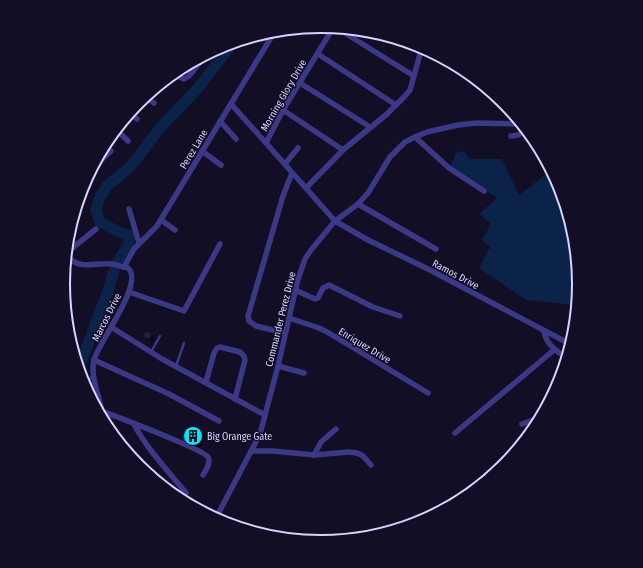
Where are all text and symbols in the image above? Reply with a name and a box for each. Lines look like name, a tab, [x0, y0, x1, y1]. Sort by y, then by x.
street label: Morning Glory Drive	[258, 57, 309, 134]
street label: Perez Lane	[177, 128, 210, 171]
street label: Ramos Drive	[430, 258, 481, 292]
street label: Commander Perez Drive	[263, 271, 299, 368]
street label: Marcos Drive	[90, 291, 124, 344]
street label: Enriquez Drive	[336, 326, 393, 366]
building icon: Big Orange Gate	[182, 425, 204, 447]
place label: Big Orange Gate	[207, 431, 272, 443]

